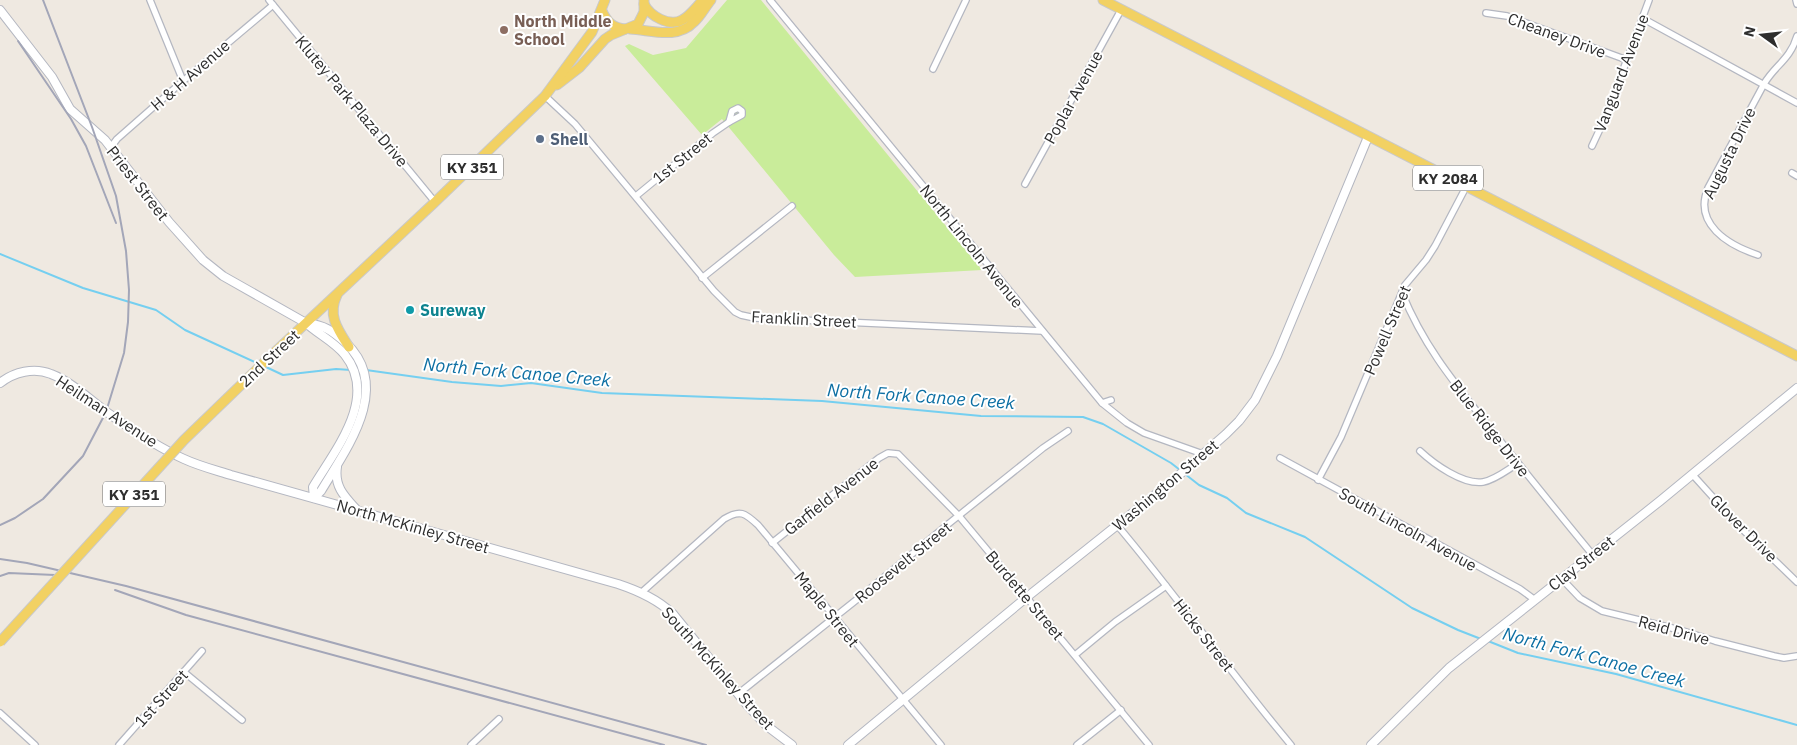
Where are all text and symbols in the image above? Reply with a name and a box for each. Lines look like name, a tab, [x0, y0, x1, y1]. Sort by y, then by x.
street label: Cheaney Drive	[1505, 8, 1609, 62]
north arrow	[1737, 10, 1787, 60]
place label: North Middle School	[514, 11, 612, 49]
street label: Vanguard Avenue	[1589, 11, 1653, 135]
marker: North Middle School	[498, 24, 510, 36]
text: N	[1739, 24, 1759, 39]
street label: Klutey Park Plaza Drive	[291, 31, 413, 171]
street label: H & H Avenue	[146, 35, 234, 115]
street label: Poplar Avenue	[1039, 47, 1107, 147]
street label: Augusta Drive	[1698, 104, 1760, 202]
street label: 1st Street	[648, 128, 716, 188]
place label: Shell	[550, 129, 588, 149]
marker: Shell	[534, 133, 546, 145]
street label: Priest Street	[103, 142, 173, 224]
road number: KY 351	[441, 154, 503, 180]
road number: KY 2084	[1413, 166, 1483, 190]
street label: North Lincoln Avenue	[916, 180, 1028, 312]
street label: Powell Street	[1359, 282, 1415, 378]
place label: Sureway	[420, 300, 486, 320]
marker: Sureway	[404, 304, 416, 316]
street label: Franklin Street	[751, 306, 857, 332]
street label: 2nd Street	[235, 325, 303, 391]
water label: North Fork Canoe Creek	[422, 352, 612, 392]
street label: Heilman Avenue	[52, 371, 162, 451]
street label: Blue Ridge Drive	[1446, 375, 1534, 481]
water label: North Fork Canoe Creek	[826, 378, 1016, 414]
street label: Washington Street	[1108, 435, 1222, 535]
street label: Garfield Avenue	[780, 453, 882, 539]
road number: KY 351	[103, 482, 165, 506]
street label: South Lincoln Avenue	[1336, 483, 1481, 575]
street label: Glover Drive	[1706, 490, 1782, 566]
street label: North McKinley Street	[334, 495, 492, 557]
street label: Roosevelt Street	[851, 517, 955, 607]
street label: Clay Street	[1544, 531, 1618, 595]
street label: Burdette Street	[982, 546, 1068, 644]
street label: Maple Street	[790, 567, 864, 651]
street label: Hicks Street	[1169, 595, 1239, 675]
street label: South McKinley Street	[657, 602, 779, 734]
street label: Reid Drive	[1636, 611, 1712, 649]
water label: North Fork Canoe Creek	[1500, 622, 1688, 693]
street label: 1st Street	[130, 665, 192, 731]

